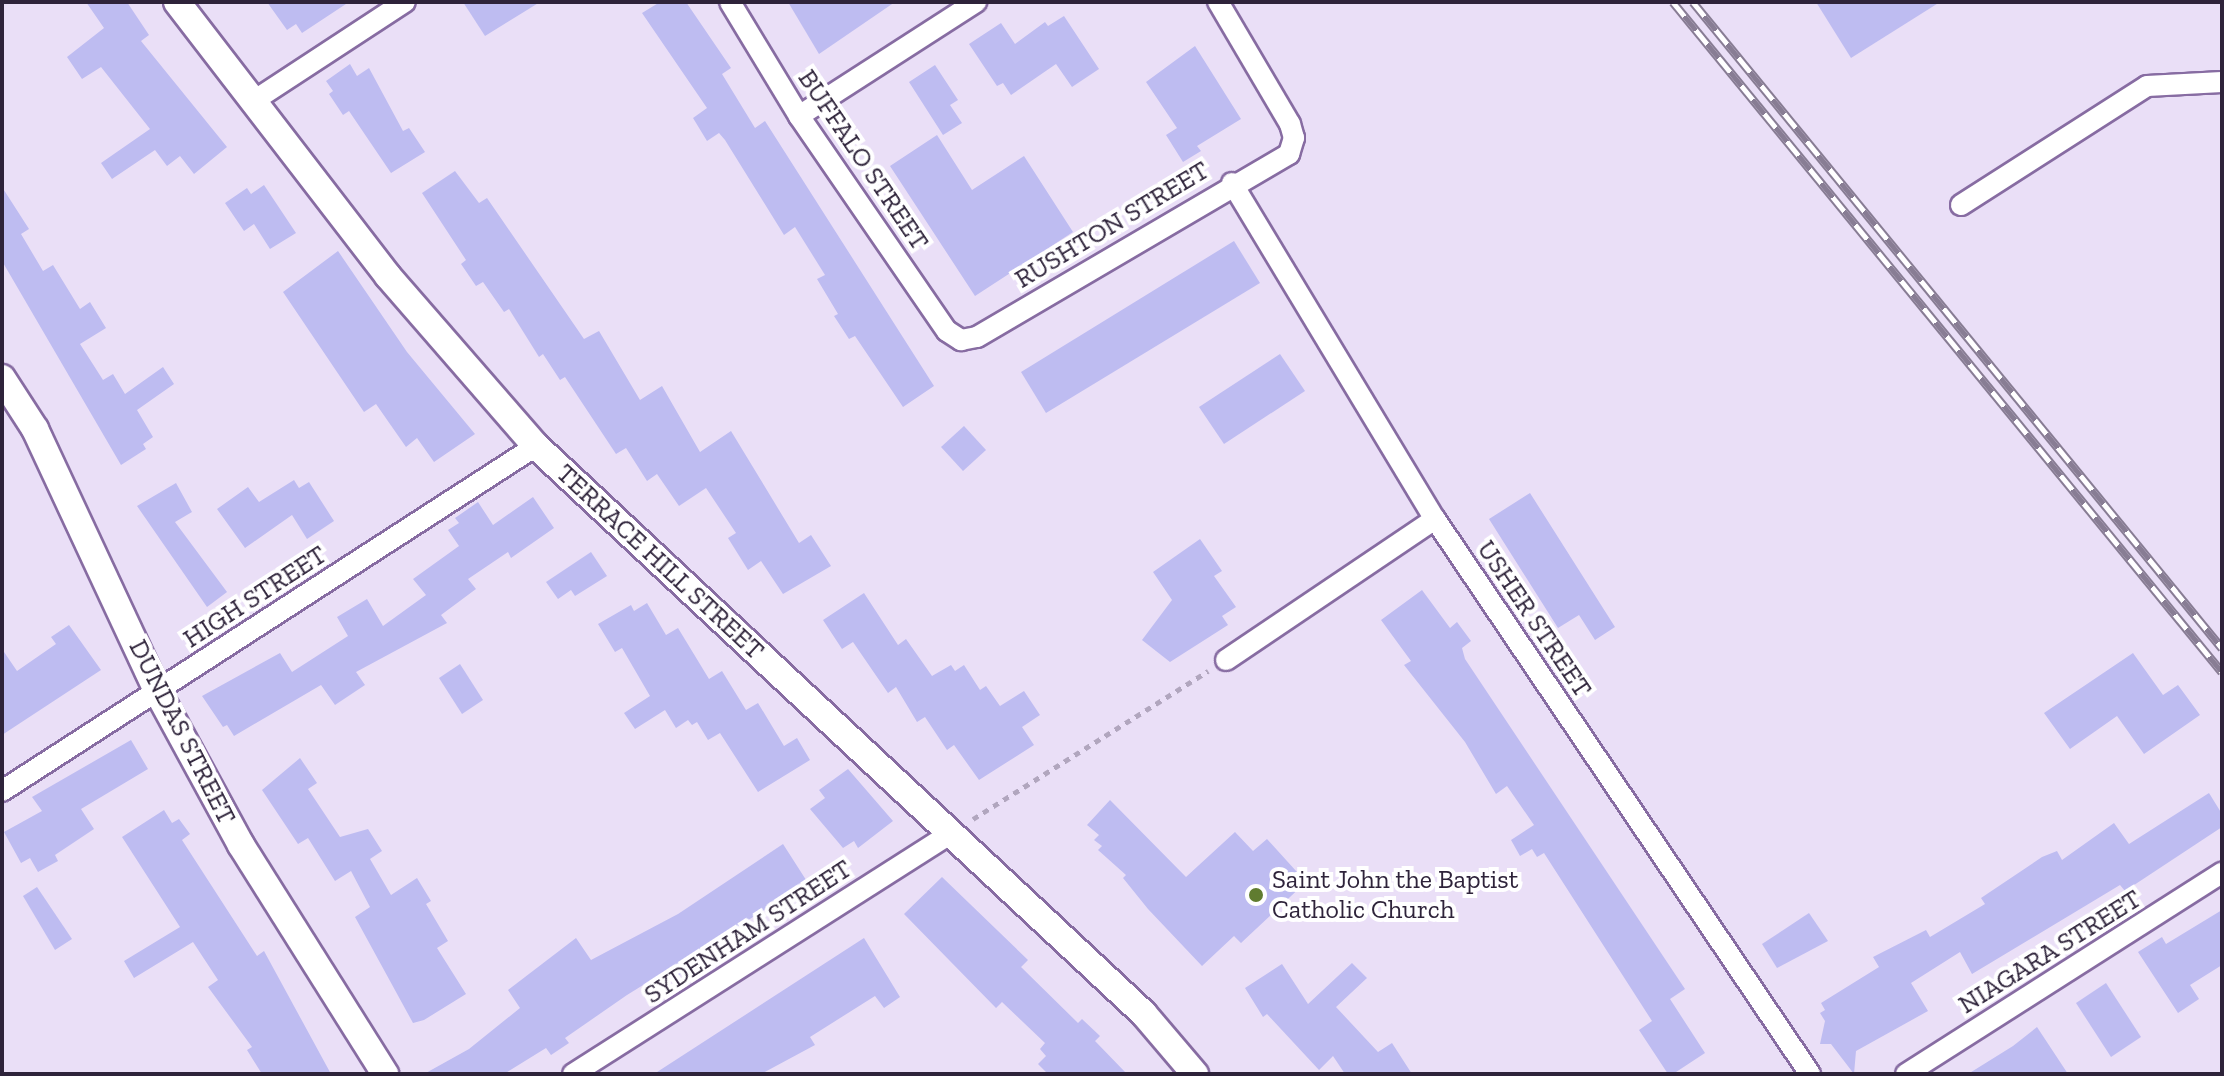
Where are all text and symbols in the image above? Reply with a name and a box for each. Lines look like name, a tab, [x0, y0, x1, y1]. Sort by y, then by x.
street label: BUFFALO STREET	[791, 64, 935, 256]
street label: RUSHTON STREET	[1010, 155, 1214, 295]
street label: TERRACE HILL STREET	[550, 458, 770, 666]
street label: USHER STREET	[1470, 535, 1598, 703]
street label: HIGH STREET	[178, 539, 332, 655]
street label: DUNDAS STREET	[122, 635, 242, 829]
street label: SYDENHAM STREET	[639, 853, 857, 1011]
place label: Saint John the Baptist Catholic Church	[1272, 864, 1519, 926]
street label: NIAGARA STREET	[1953, 883, 2147, 1021]
marker: Saint John the Baptist Catholic Church	[1247, 886, 1265, 904]

